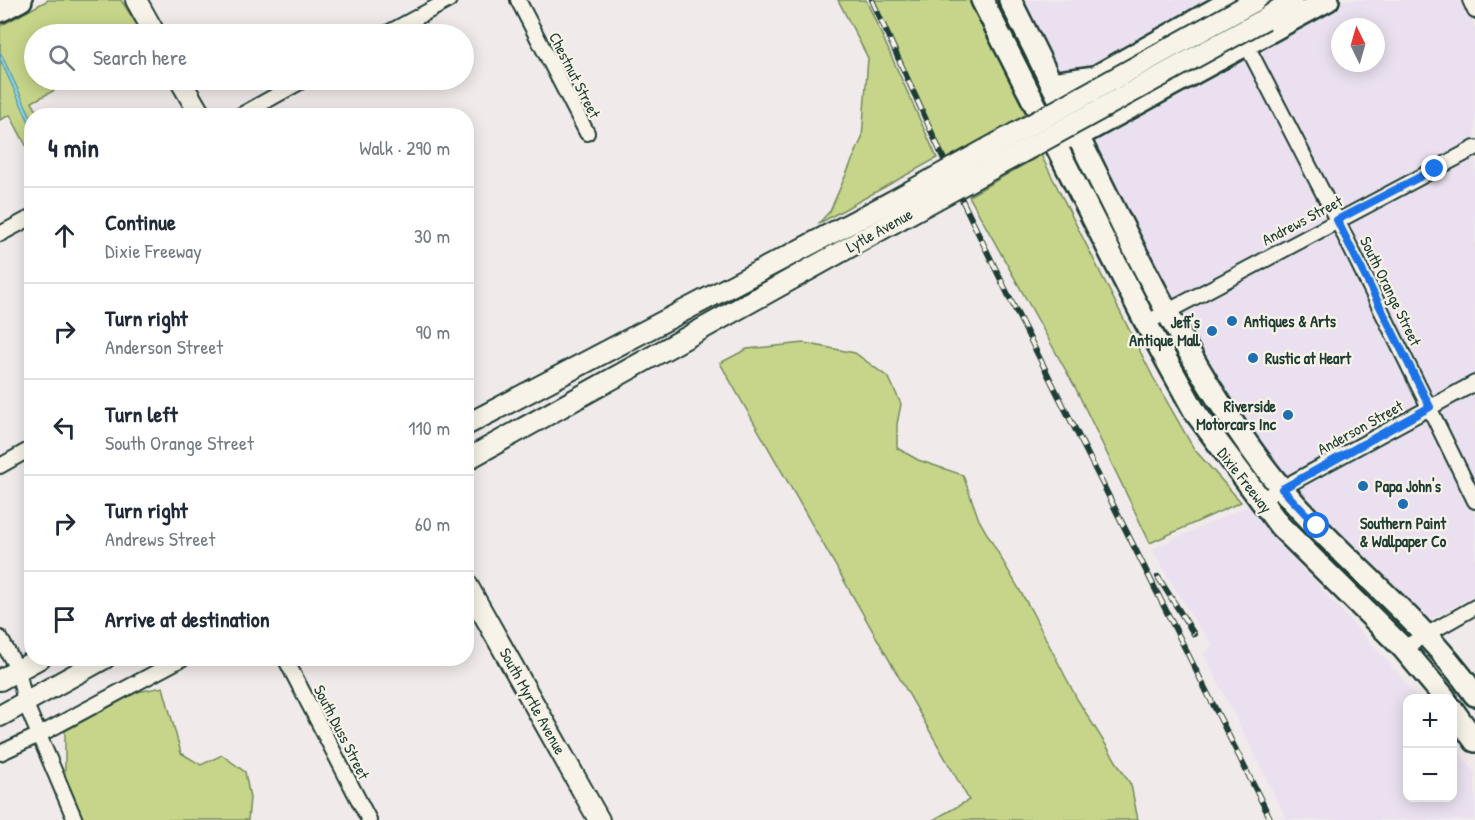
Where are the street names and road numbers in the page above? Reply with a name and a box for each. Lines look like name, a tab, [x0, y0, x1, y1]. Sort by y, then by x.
street label: Chestnut Street	[544, 28, 606, 122]
street label: Andrews Street	[1258, 189, 1347, 250]
street label: Lytle Avenue	[842, 202, 917, 257]
street label: South Orange Street	[1355, 233, 1427, 350]
street label: Anderson Street	[1313, 394, 1407, 460]
street label: Dixie Freeway	[1213, 443, 1278, 517]
street label: South Myrtle Avenue	[495, 644, 572, 759]
street label: South Duss Street	[309, 681, 375, 783]

